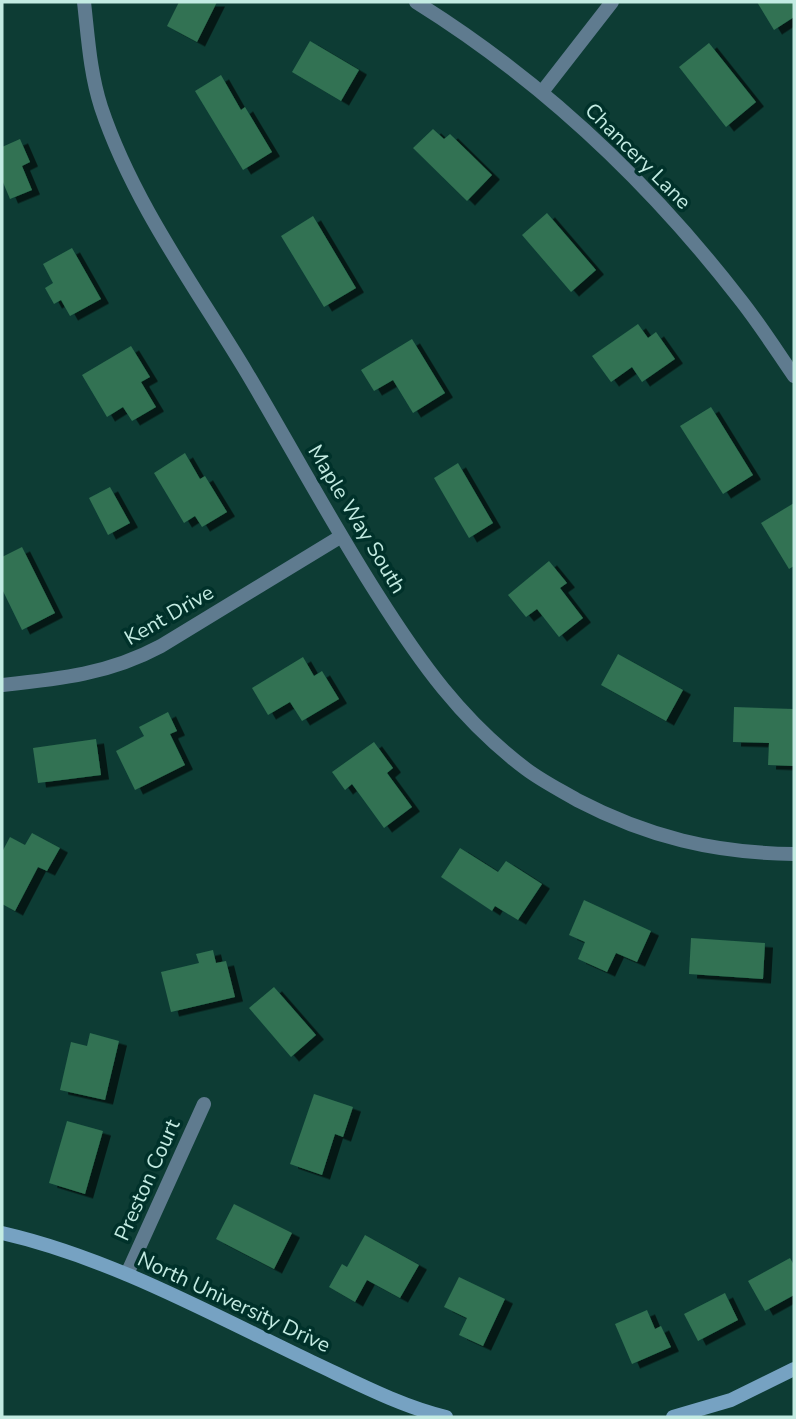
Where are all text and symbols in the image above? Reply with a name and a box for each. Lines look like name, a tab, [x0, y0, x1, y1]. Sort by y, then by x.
street label: Chancery Lane	[579, 97, 697, 215]
street label: Maple Way South	[302, 439, 412, 599]
street label: Kent Drive	[119, 578, 219, 652]
street label: Preston Court	[108, 1114, 187, 1245]
street label: North University Drive	[133, 1245, 335, 1359]

